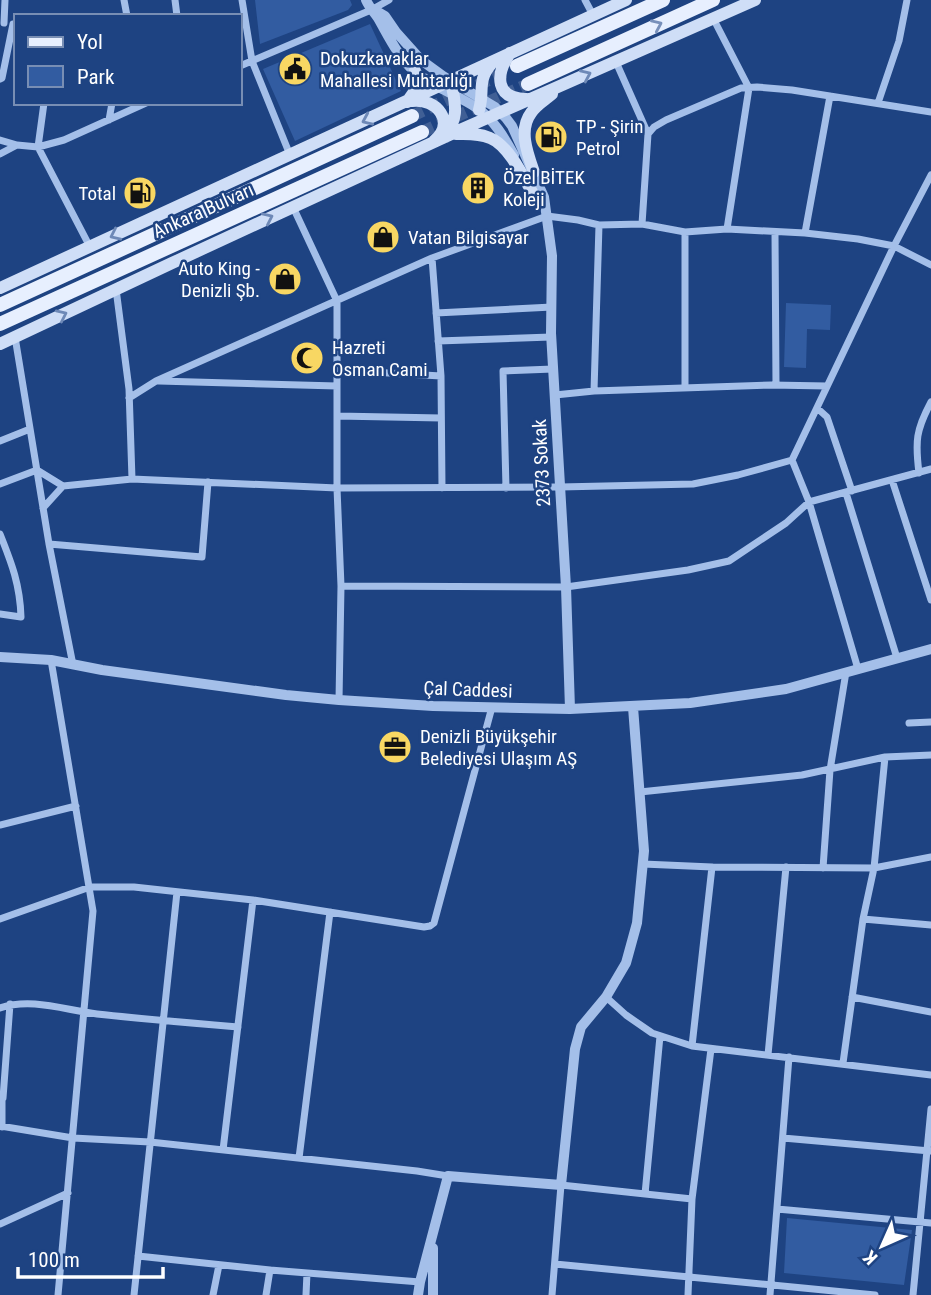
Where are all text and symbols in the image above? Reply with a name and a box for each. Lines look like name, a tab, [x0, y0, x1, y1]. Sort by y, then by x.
legend	[14, 14, 242, 105]
one-way arrow	[649, 19, 662, 33]
text: Yol	[77, 30, 103, 54]
place label: Dokuzkavaklar Mahallesi Muhtarlığı	[320, 47, 473, 92]
public building icon: Dokuzkavaklar Mahallesi Muhtarlığı	[276, 50, 314, 88]
text: Park	[77, 65, 115, 89]
one-way arrow	[579, 69, 591, 83]
one-way arrow	[362, 112, 374, 126]
place label: TP - Şirin Petrol	[576, 115, 643, 160]
fuel station icon: TP - Şirin Petrol	[532, 118, 570, 156]
place label: Özel BİTEK Koleji	[503, 166, 585, 211]
building icon: Özel BİTEK Koleji	[459, 169, 497, 207]
fuel station icon: Total	[121, 174, 159, 212]
street label: Ankara Bulvarı	[149, 178, 257, 243]
place label: Total	[78, 182, 116, 205]
one-way arrow	[260, 213, 273, 227]
shop icon: Vatan Bilgisayar	[364, 218, 402, 256]
place label: Vatan Bilgisayar	[408, 226, 529, 249]
one-way arrow	[110, 227, 122, 241]
place label: Auto King - Denizli Şb.	[178, 257, 260, 302]
shop icon: Auto King - Denizli Şb.	[266, 260, 304, 298]
one-way arrow	[55, 309, 67, 323]
place label: Hazreti Osman Cami	[332, 336, 428, 381]
mosque icon: Hazreti Osman Cami	[288, 339, 326, 377]
street label: 2373 Sokak	[528, 418, 555, 507]
street label: Çal Caddesi	[423, 676, 513, 703]
place label: Denizli Büyükşehir Belediyesi Ulaşım AŞ	[420, 725, 577, 770]
office icon: Denizli Büyükşehir Belediyesi Ulaşım AŞ	[376, 728, 414, 766]
north arrow	[847, 1211, 917, 1281]
scale bar	[18, 1236, 163, 1280]
text: K	[858, 1245, 882, 1270]
text: 100 m	[28, 1248, 80, 1272]

